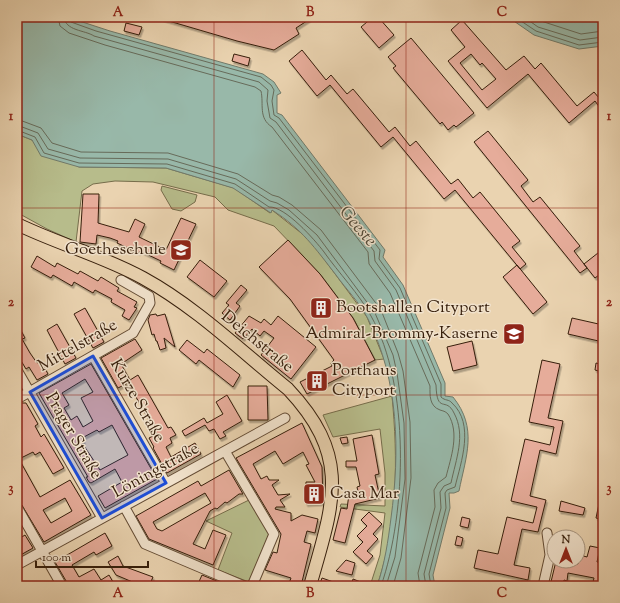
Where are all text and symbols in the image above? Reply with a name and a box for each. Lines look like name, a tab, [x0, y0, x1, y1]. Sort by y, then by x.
text: A	[113, 4, 124, 22]
text: B	[306, 4, 315, 22]
text: C	[497, 4, 507, 22]
text: 1	[9, 108, 14, 126]
text: 1	[607, 108, 612, 126]
water label: Geeste	[332, 201, 382, 253]
school or university icon: Goetheschule	[168, 237, 194, 263]
place label: Goetheschule	[65, 238, 166, 262]
text: 2	[8, 294, 15, 312]
text: 2	[606, 294, 613, 312]
building icon: Bootshallen Cityport	[308, 295, 334, 321]
place label: Bootshallen Cityport	[336, 296, 490, 320]
street label: Deichstraße	[216, 305, 299, 379]
street label: Mittelstraße	[34, 314, 122, 378]
school or university icon: Admiral-Brommy-Kaserne	[501, 321, 527, 347]
place label: Admiral-Brommy-Kaserne	[305, 322, 498, 346]
street label: Kurze Straße	[103, 355, 171, 447]
place label: Porthaus Cityport	[332, 359, 397, 403]
building icon: Porthaus Cityport	[304, 368, 330, 394]
street label: Prager Straße	[38, 388, 108, 484]
street label: Löningstraße	[108, 437, 204, 505]
text: 3	[8, 480, 14, 498]
text: 3	[606, 480, 612, 498]
building icon: Casa Mar	[301, 481, 327, 507]
place label: Casa Mar	[330, 482, 400, 506]
north arrow	[546, 529, 586, 569]
text: N	[561, 532, 571, 548]
scale bar	[36, 543, 148, 569]
text: 100 m	[42, 549, 71, 567]
text: A	[113, 585, 124, 603]
text: B	[306, 585, 315, 603]
text: C	[497, 585, 507, 603]

